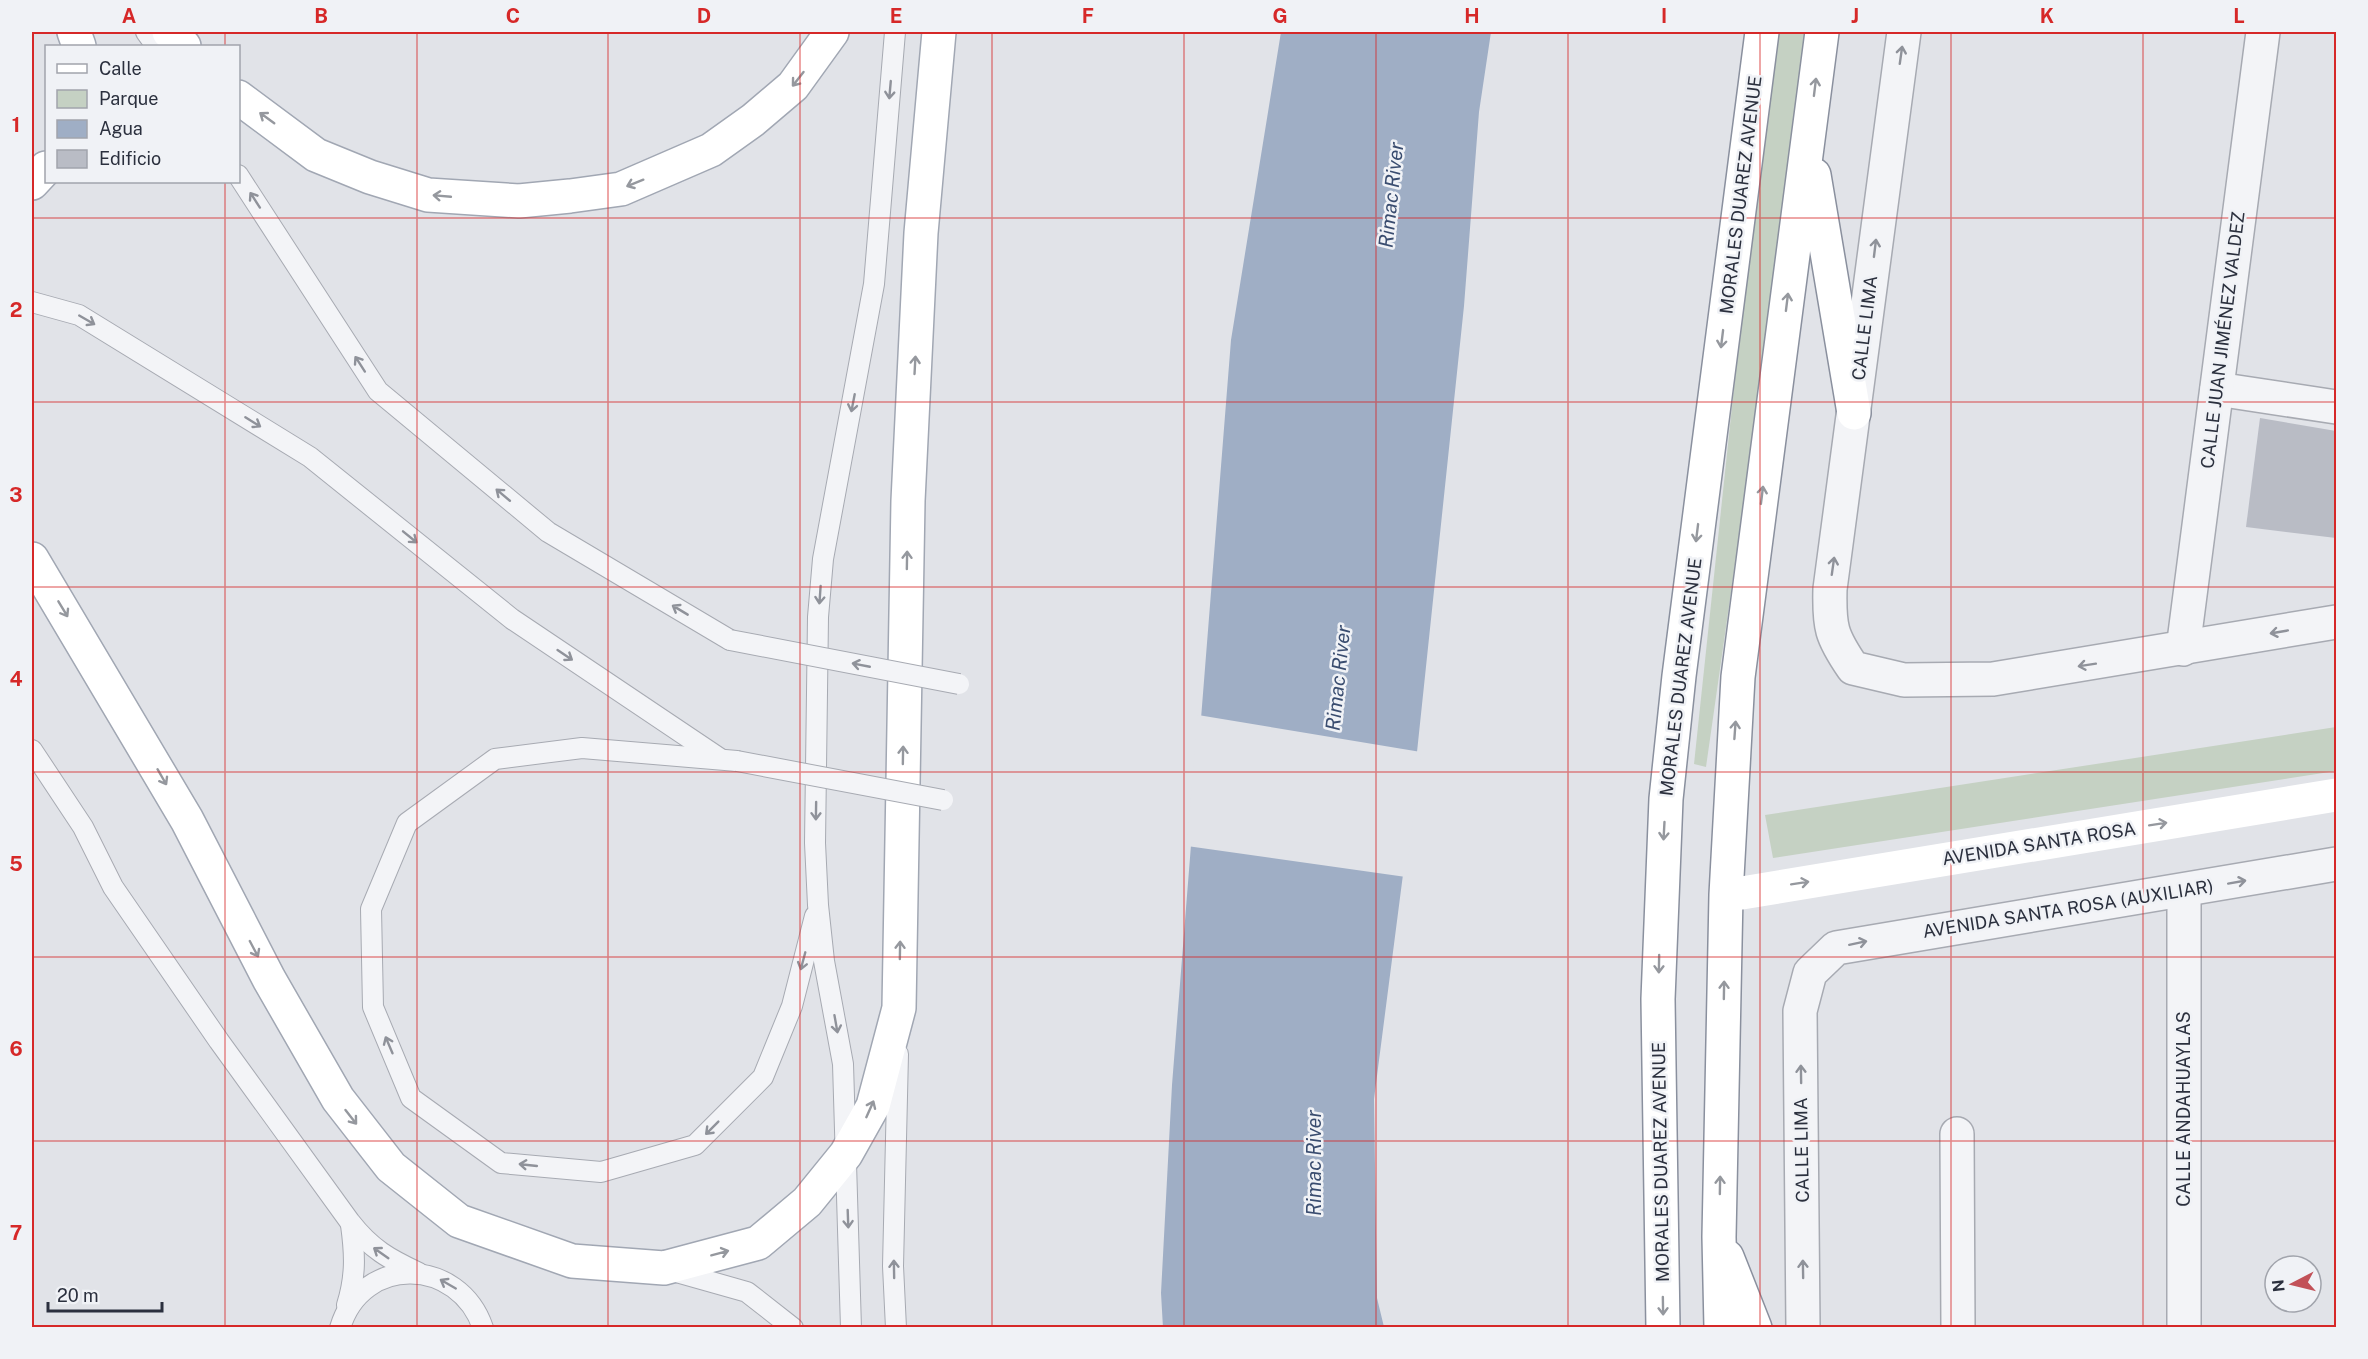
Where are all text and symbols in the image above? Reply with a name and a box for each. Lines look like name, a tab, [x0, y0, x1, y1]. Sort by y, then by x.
text: A	[122, 4, 136, 28]
text: B	[314, 4, 328, 28]
text: C	[506, 4, 520, 28]
text: D	[697, 4, 711, 28]
text: E	[890, 4, 902, 28]
text: F	[1082, 4, 1094, 28]
text: G	[1272, 4, 1288, 28]
text: H	[1464, 4, 1480, 28]
text: I	[1661, 4, 1667, 28]
text: J	[1851, 4, 1859, 28]
text: K	[2040, 4, 2054, 28]
text: L	[2233, 4, 2245, 28]
legend	[45, 45, 240, 183]
one-way arrow	[1895, 45, 1906, 65]
text: Calle	[99, 58, 142, 79]
one-way arrow	[791, 71, 804, 87]
street label: MORALES DUAREZ AVENUE	[1715, 75, 1766, 315]
one-way arrow	[1809, 78, 1820, 98]
one-way arrow	[884, 79, 895, 99]
text: Parque	[99, 88, 159, 109]
one-way arrow	[259, 112, 275, 124]
text: 1	[12, 113, 20, 137]
text: Agua	[99, 118, 143, 139]
water label: Rimac River	[1374, 141, 1409, 249]
text: Edificio	[99, 148, 161, 169]
one-way arrow	[627, 178, 645, 189]
one-way arrow	[433, 190, 453, 201]
one-way arrow	[248, 192, 260, 209]
street label: CALLE JUAN JIMÉNEZ VALDEZ	[2195, 210, 2249, 470]
one-way arrow	[1870, 238, 1881, 258]
street label: CALLE LIMA	[1848, 274, 1881, 382]
one-way arrow	[1782, 292, 1793, 312]
text: 2	[10, 298, 22, 322]
one-way arrow	[78, 315, 95, 327]
one-way arrow	[1716, 329, 1727, 349]
one-way arrow	[909, 355, 920, 375]
one-way arrow	[354, 356, 366, 373]
one-way arrow	[847, 393, 858, 413]
one-way arrow	[244, 417, 261, 429]
text: 3	[9, 483, 23, 507]
one-way arrow	[1757, 486, 1768, 505]
one-way arrow	[496, 488, 511, 502]
one-way arrow	[1692, 522, 1703, 542]
one-way arrow	[402, 531, 418, 544]
one-way arrow	[901, 550, 913, 570]
street label: MORALES DUAREZ AVENUE	[1655, 557, 1706, 797]
one-way arrow	[1828, 557, 1839, 577]
one-way arrow	[814, 585, 825, 605]
one-way arrow	[57, 600, 69, 617]
one-way arrow	[672, 604, 689, 616]
water label: Rimac River	[1321, 624, 1356, 732]
one-way arrow	[2270, 627, 2289, 638]
one-way arrow	[557, 649, 573, 661]
one-way arrow	[851, 659, 871, 670]
one-way arrow	[2077, 659, 2097, 670]
text: 4	[9, 667, 23, 691]
one-way arrow	[1729, 721, 1740, 741]
one-way arrow	[897, 745, 909, 765]
one-way arrow	[156, 768, 168, 785]
one-way arrow	[810, 801, 822, 821]
street label: AVENIDA SANTA ROSA	[1941, 818, 2138, 869]
one-way arrow	[2148, 819, 2167, 830]
one-way arrow	[1659, 821, 1670, 840]
text: 5	[9, 852, 23, 876]
street label: AVENIDA SANTA ROSA (AUXILIAR)	[1921, 875, 2215, 942]
one-way arrow	[2226, 876, 2246, 887]
one-way arrow	[1789, 877, 1809, 888]
one-way arrow	[1848, 937, 1867, 949]
one-way arrow	[248, 939, 260, 957]
one-way arrow	[894, 940, 905, 960]
one-way arrow	[797, 951, 809, 970]
one-way arrow	[1653, 954, 1665, 974]
one-way arrow	[1718, 981, 1730, 1001]
street label: CALLE ANDAHUAYLAS	[2173, 1011, 2194, 1207]
one-way arrow	[831, 1014, 842, 1034]
one-way arrow	[383, 1036, 394, 1055]
text: 6	[9, 1037, 23, 1061]
street label: MORALES DUAREZ AVENUE	[1648, 1042, 1673, 1282]
one-way arrow	[1795, 1065, 1807, 1085]
street label: CALLE LIMA	[1790, 1097, 1813, 1203]
one-way arrow	[865, 1100, 876, 1118]
one-way arrow	[345, 1109, 358, 1125]
water label: Rimac River	[1302, 1110, 1326, 1216]
one-way arrow	[704, 1120, 719, 1135]
one-way arrow	[518, 1159, 538, 1170]
one-way arrow	[1715, 1176, 1726, 1196]
one-way arrow	[842, 1208, 854, 1228]
text: 7	[10, 1221, 22, 1245]
one-way arrow	[373, 1247, 389, 1259]
one-way arrow	[711, 1247, 730, 1258]
north arrow	[2263, 1254, 2323, 1314]
one-way arrow	[888, 1260, 900, 1280]
one-way arrow	[1797, 1260, 1809, 1280]
scale bar	[48, 1275, 162, 1313]
one-way arrow	[440, 1277, 457, 1289]
text: N	[2268, 1278, 2289, 1293]
text: 20 m	[57, 1285, 99, 1306]
one-way arrow	[1657, 1296, 1669, 1316]

